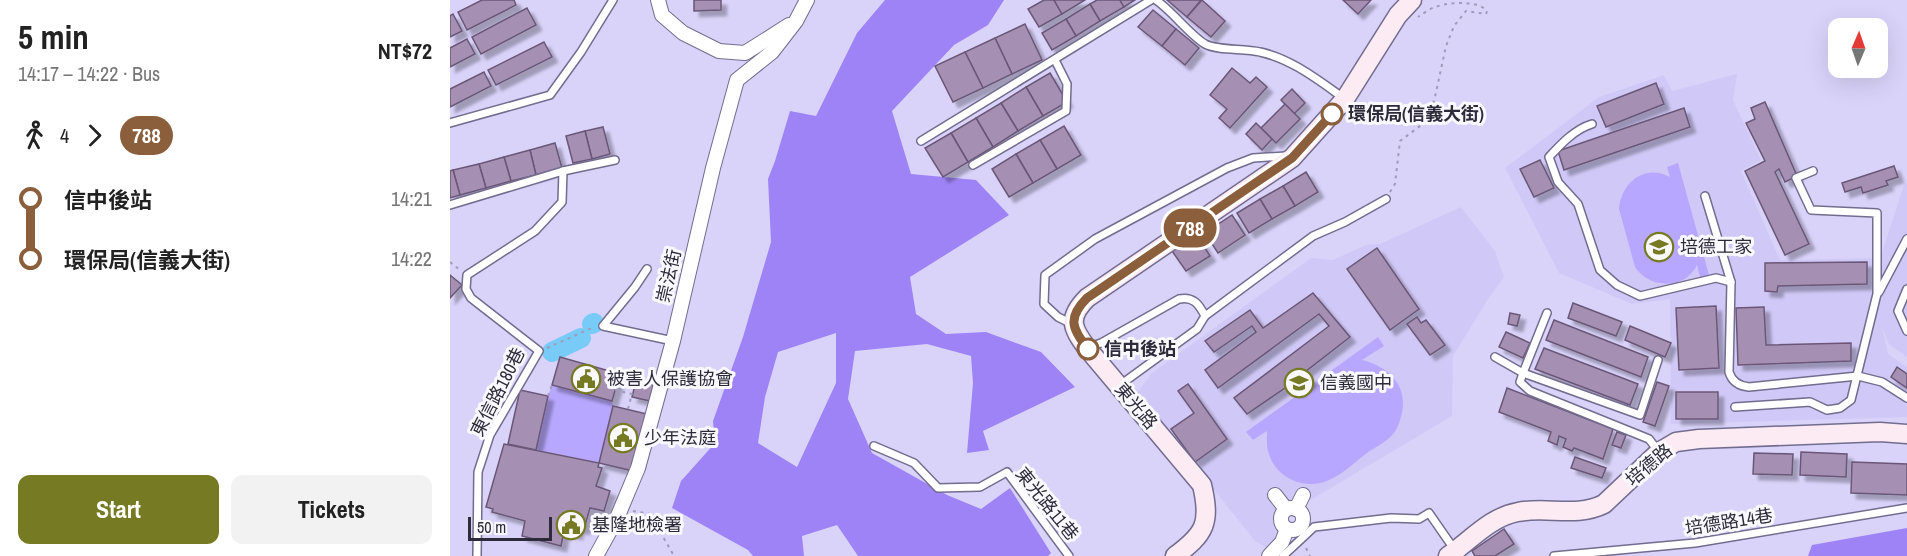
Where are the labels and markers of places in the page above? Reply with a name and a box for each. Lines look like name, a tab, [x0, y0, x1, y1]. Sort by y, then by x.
place label: 環保局(信義大街)	[1348, 101, 1484, 126]
marker: 環保局(信義大街)	[1321, 103, 1343, 125]
school or university icon: 培德工家	[1643, 231, 1675, 263]
place label: 培德工家	[1680, 234, 1752, 259]
place label: 信中後站	[1104, 336, 1176, 361]
marker: 信中後站	[1077, 338, 1099, 360]
public building icon: 被害人保護協會	[570, 363, 602, 395]
place label: 被害人保護協會	[607, 366, 733, 391]
school or university icon: 信義國中	[1283, 367, 1315, 399]
place label: 信義國中	[1320, 370, 1392, 395]
public building icon: 少年法庭	[607, 422, 639, 454]
place label: 少年法庭	[644, 425, 716, 450]
public building icon: 基隆地檢署	[555, 509, 587, 541]
place label: 基隆地檢署	[592, 512, 682, 537]

